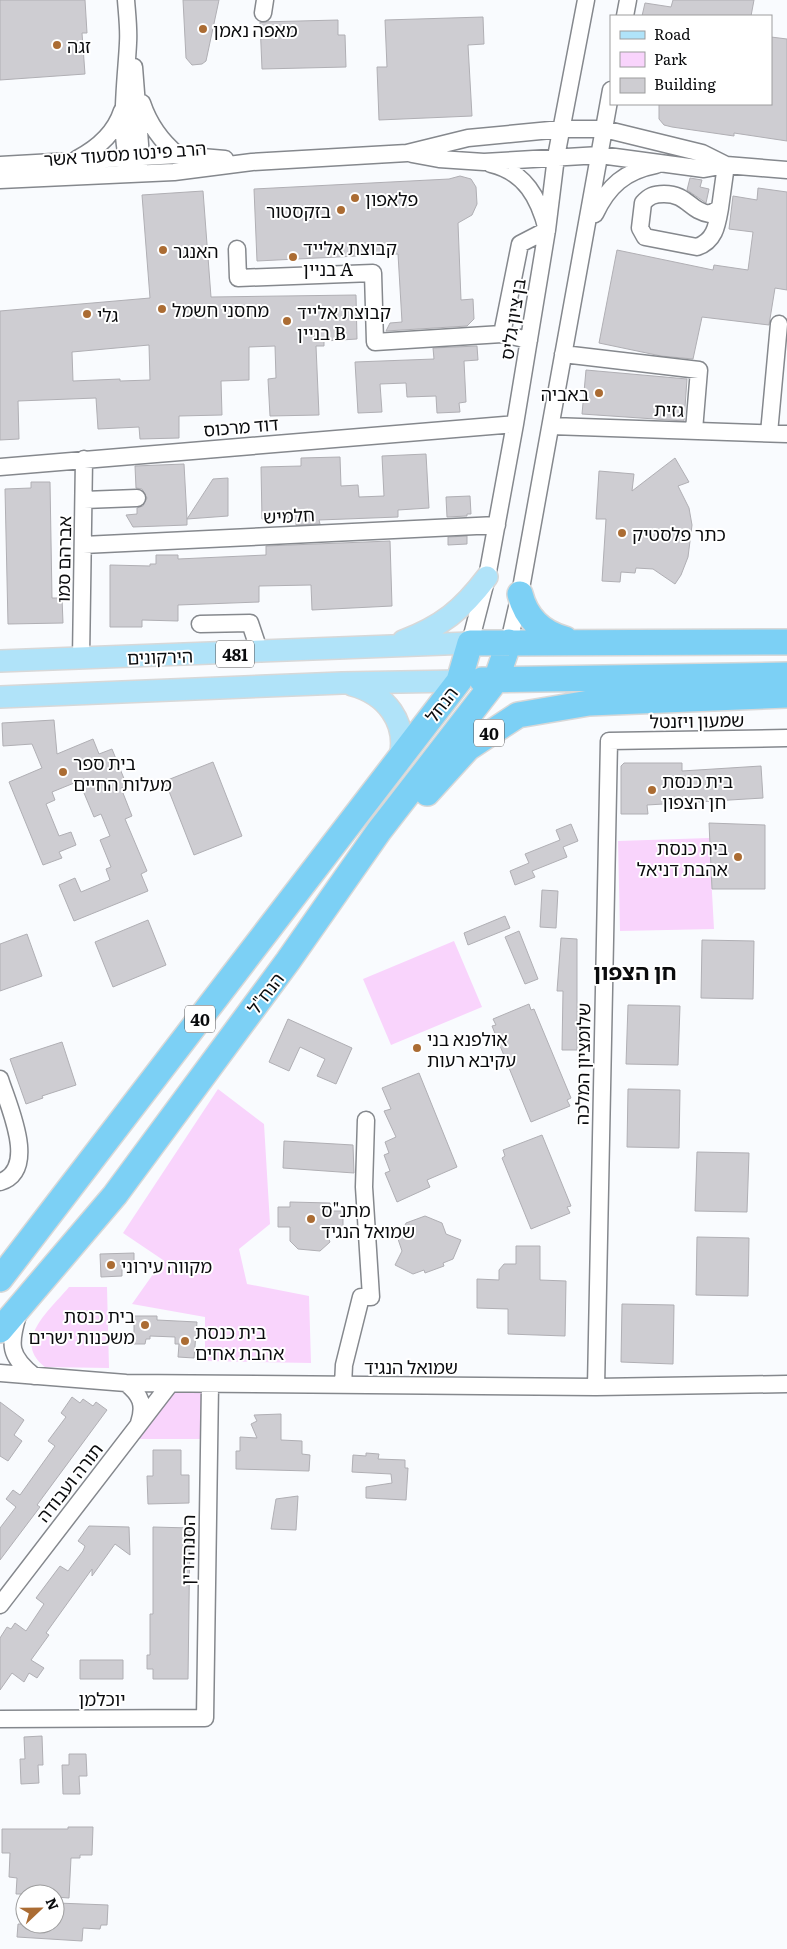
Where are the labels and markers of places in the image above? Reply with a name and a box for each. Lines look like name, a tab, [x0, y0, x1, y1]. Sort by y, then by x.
place label: מאפה נאמן	[213, 16, 298, 43]
marker: מאפה נאמן	[197, 23, 209, 35]
place label: זגה	[67, 32, 91, 59]
marker: זגה	[51, 39, 63, 51]
place label: פלאפון	[365, 185, 418, 212]
marker: פלאפון	[349, 192, 361, 204]
place label: בזקסטור	[266, 197, 331, 224]
marker: בזקסטור	[335, 204, 347, 216]
place label: קבוצת אלייד בניין A	[303, 234, 397, 282]
place label: האנגר	[173, 237, 219, 264]
marker: האנגר	[157, 244, 169, 256]
marker: קבוצת אלייד בניין A	[287, 251, 299, 263]
place label: מחסני חשמל	[172, 296, 269, 323]
place label: קבוצת אלייד בניין B	[297, 298, 391, 346]
place label: גלי	[97, 301, 118, 328]
marker: מחסני חשמל	[156, 303, 168, 315]
marker: גלי	[81, 308, 93, 320]
marker: קבוצת אלייד בניין B	[281, 315, 293, 327]
place label: באביה	[541, 380, 589, 407]
marker: באביה	[593, 387, 605, 399]
place label: כתר פלסטיק	[632, 520, 726, 547]
marker: כתר פלסטיק	[616, 527, 628, 539]
place label: בית ספר מעלות החיים	[73, 749, 172, 797]
marker: בית ספר מעלות החיים	[57, 766, 69, 778]
place label: בית כנסת חן הצפון	[662, 767, 733, 815]
marker: בית כנסת חן הצפון	[646, 784, 658, 796]
place label: בית כנסת אהבת דניאל	[637, 834, 728, 882]
marker: בית כנסת אהבת דניאל	[732, 851, 744, 863]
place label: אולפנא בני עקיבא רעות	[427, 1025, 516, 1073]
marker: אולפנא בני עקיבא רעות	[411, 1042, 423, 1054]
place label: מתנ"ס שמואל הנגיד	[321, 1196, 415, 1244]
marker: מתנ"ס שמואל הנגיד	[305, 1213, 317, 1225]
place label: מקווה עירוני	[121, 1252, 212, 1279]
marker: מקווה עירוני	[105, 1259, 117, 1271]
place label: בית כנסת משכנות ישרים	[28, 1302, 135, 1350]
place label: בית כנסת אהבת אחים	[195, 1318, 284, 1366]
marker: בית כנסת משכנות ישרים	[139, 1319, 151, 1331]
marker: בית כנסת אהבת אחים	[179, 1335, 191, 1347]

